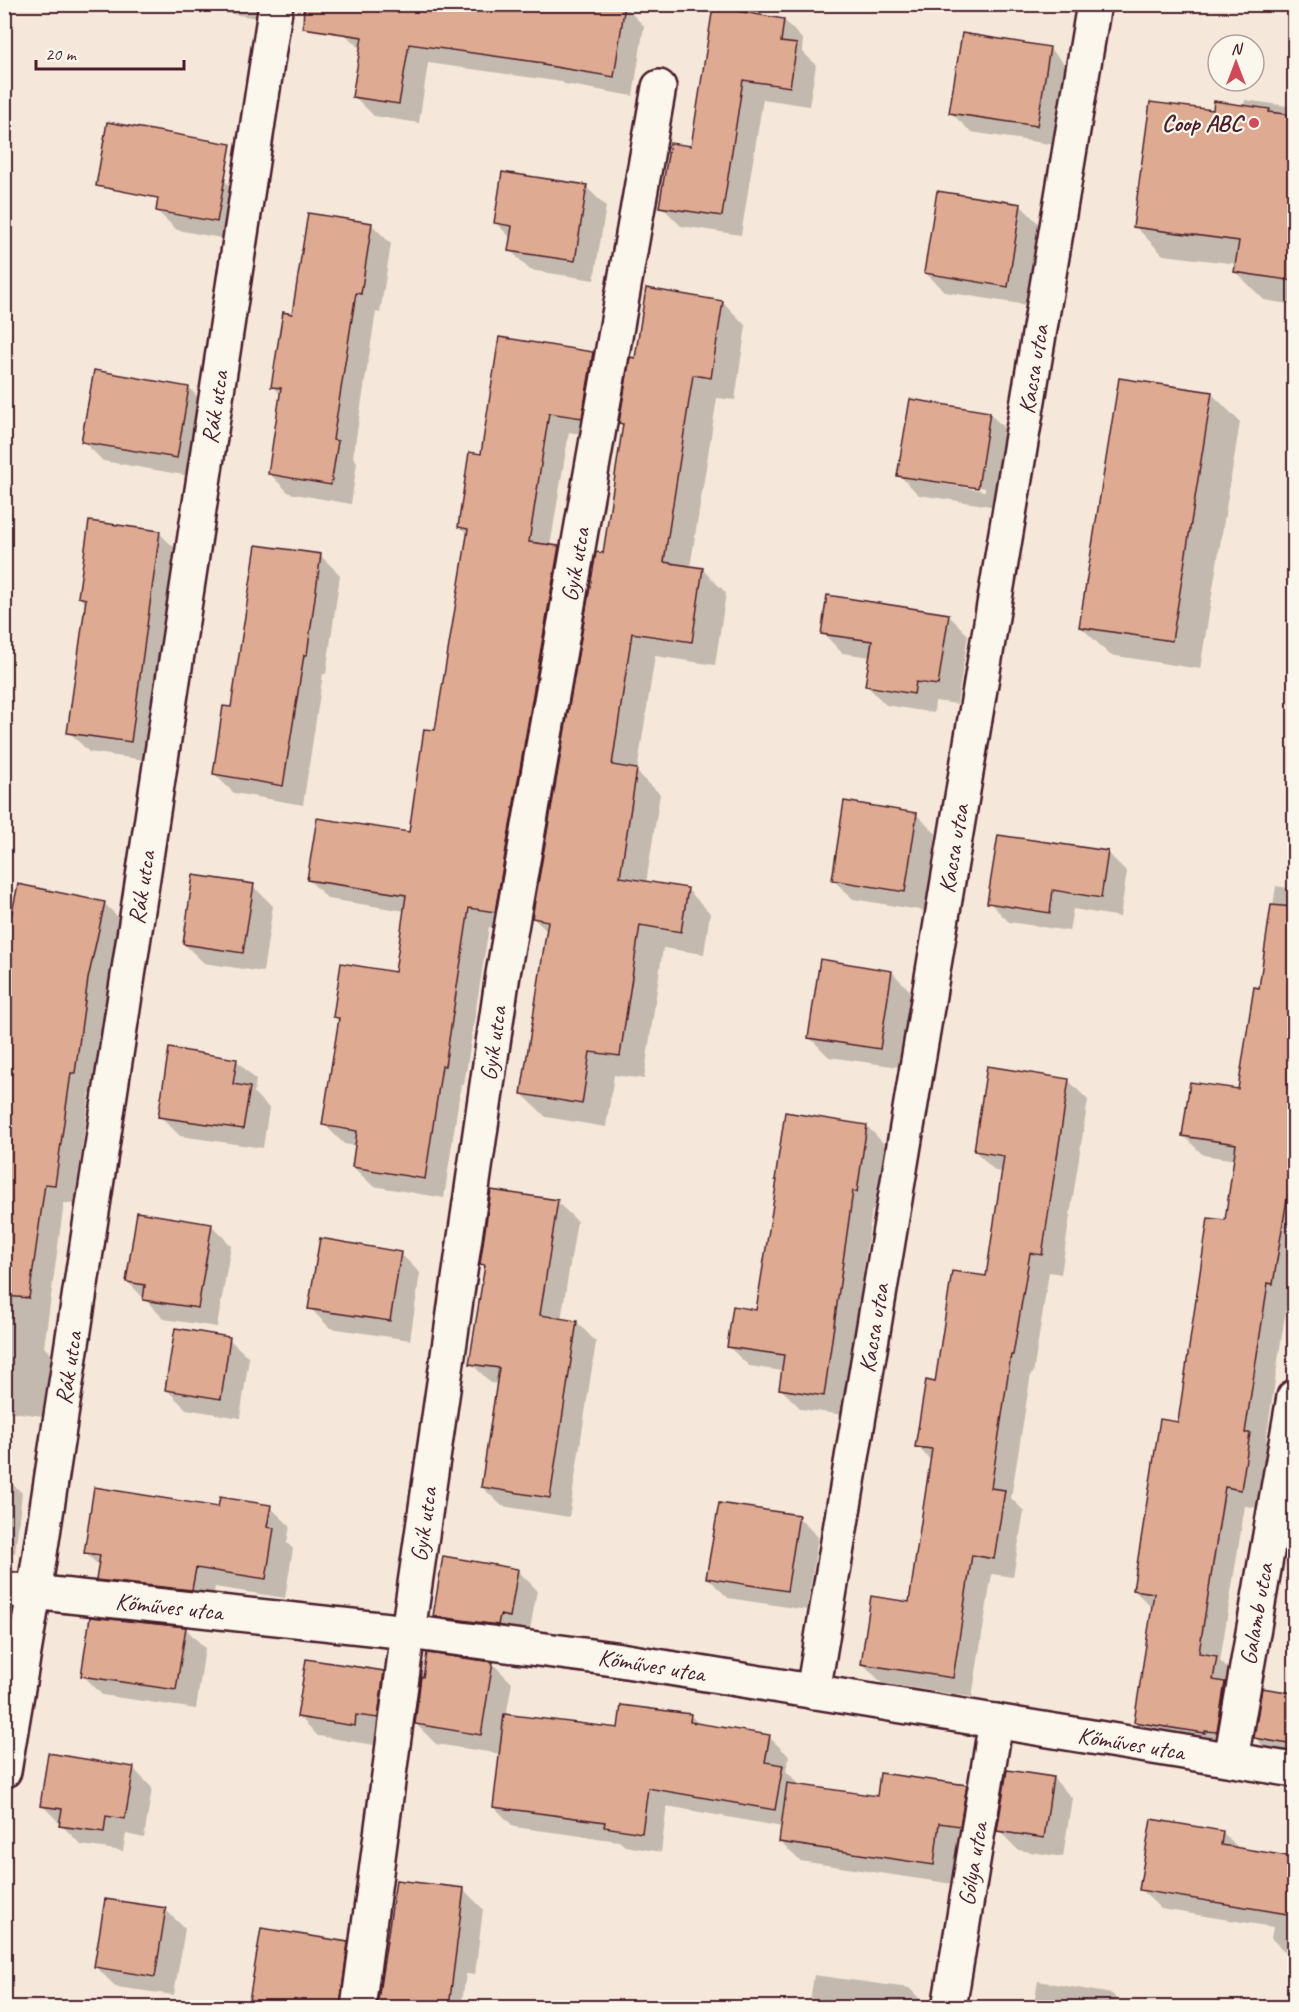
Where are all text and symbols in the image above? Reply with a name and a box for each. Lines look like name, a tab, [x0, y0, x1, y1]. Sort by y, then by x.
scale bar	[36, 33, 184, 71]
north arrow	[1206, 33, 1266, 93]
text: N	[1231, 39, 1244, 59]
text: 20 m	[45, 43, 78, 65]
place label: Coop ABC	[1162, 108, 1245, 138]
marker: Coop ABC	[1247, 116, 1261, 130]
street label: Kacsa utca	[1011, 321, 1056, 416]
street label: Rák utca	[194, 367, 235, 446]
street label: Gyík utca	[554, 524, 596, 604]
street label: Kacsa utca	[931, 801, 976, 895]
street label: Rák utca	[121, 848, 162, 926]
street label: Gyík utca	[473, 1003, 513, 1082]
street label: Kacsa utca	[851, 1280, 896, 1375]
street label: Rák utca	[48, 1328, 89, 1407]
street label: Gyík utca	[403, 1484, 444, 1563]
street label: Galamb utca	[1233, 1560, 1280, 1667]
street label: Kőműves utca	[114, 1586, 226, 1627]
street label: Kőműves utca	[596, 1642, 709, 1689]
street label: Kőműves utca	[1076, 1720, 1189, 1767]
street label: Gólya utca	[951, 1818, 995, 1908]

